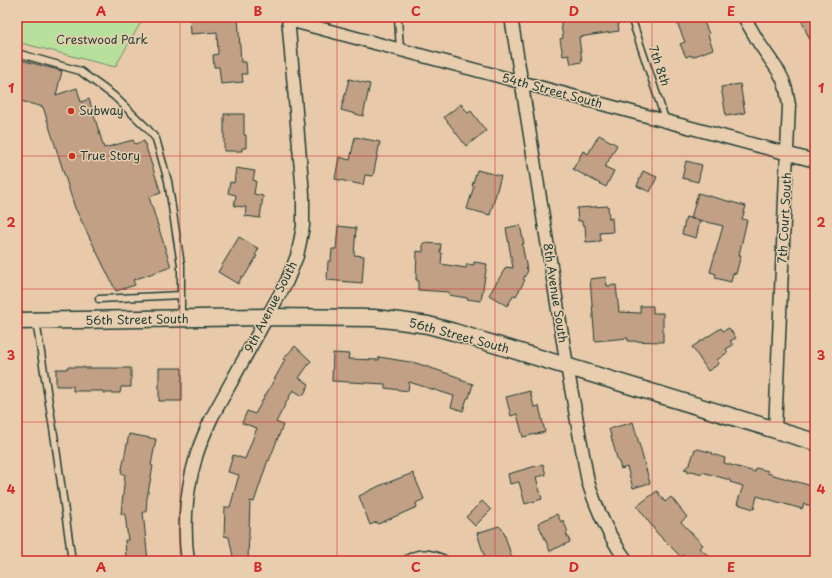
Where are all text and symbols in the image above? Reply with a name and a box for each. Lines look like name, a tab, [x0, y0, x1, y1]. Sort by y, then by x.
text: A	[96, 1, 106, 20]
text: B	[254, 1, 263, 20]
text: C	[411, 1, 421, 20]
text: D	[569, 1, 579, 20]
text: E	[727, 1, 735, 20]
park label: Crestwood Park	[56, 30, 148, 48]
street label: 7th 8th	[645, 43, 675, 88]
street label: 54th Street South	[500, 68, 605, 112]
text: 1	[8, 78, 14, 97]
text: 1	[818, 78, 824, 97]
place label: Subway	[79, 101, 124, 119]
marker: Subway	[66, 106, 76, 116]
place label: True Story	[80, 146, 140, 164]
marker: True Story	[67, 151, 77, 161]
street label: 7th Court South	[773, 172, 795, 264]
text: 2	[6, 212, 16, 231]
text: 2	[816, 212, 826, 231]
street label: 8th Avenue South	[539, 242, 573, 344]
street label: 9th Avenue South	[239, 258, 301, 355]
street label: 56th Street South	[85, 309, 189, 329]
street label: 56th Street South	[407, 313, 511, 357]
text: 3	[7, 345, 16, 364]
text: 3	[817, 345, 826, 364]
text: 4	[7, 479, 16, 498]
text: 4	[817, 479, 826, 498]
text: A	[96, 557, 106, 576]
text: B	[254, 557, 263, 576]
text: C	[411, 557, 421, 576]
text: D	[569, 557, 579, 576]
text: E	[727, 557, 735, 576]

